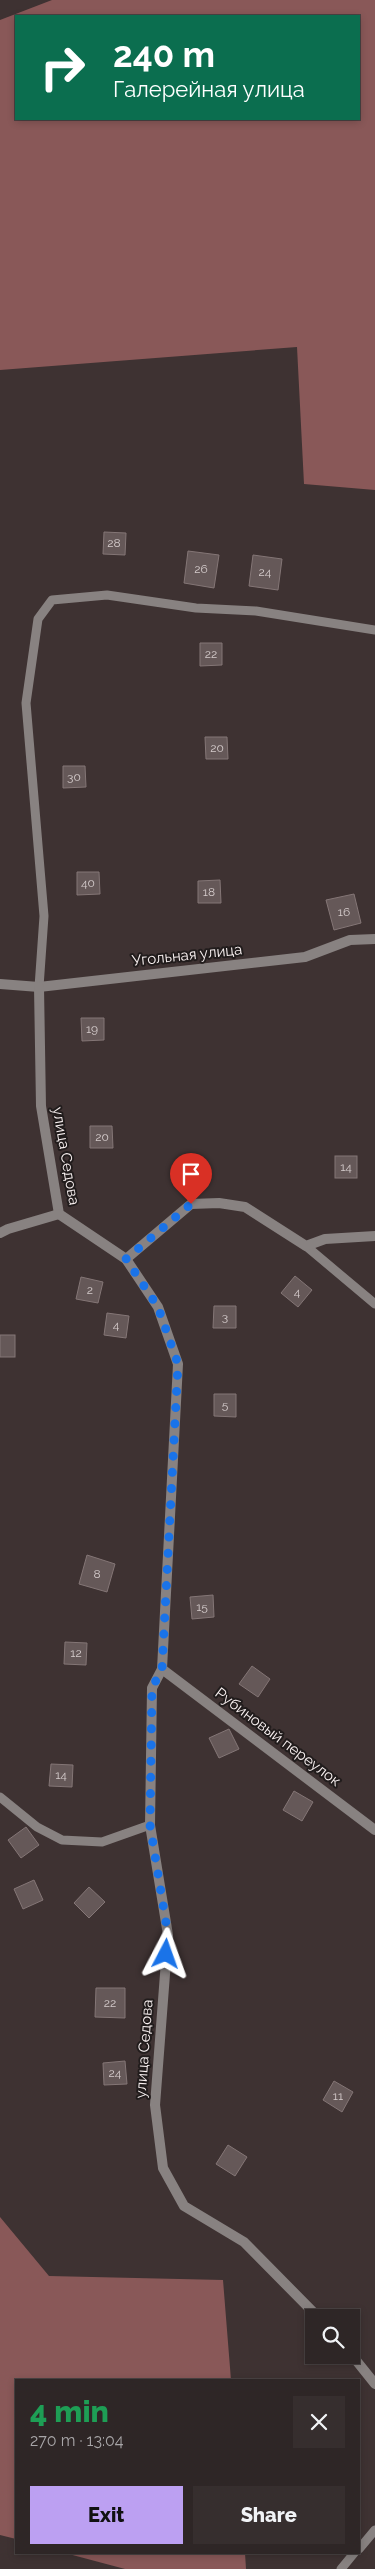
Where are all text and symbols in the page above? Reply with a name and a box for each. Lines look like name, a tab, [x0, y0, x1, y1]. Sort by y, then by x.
text: 240 m	[113, 34, 215, 75]
icon: right	[30, 35, 95, 100]
text: Галерейная улица	[113, 76, 305, 102]
house number: 28	[107, 536, 121, 550]
house number: 26	[194, 562, 208, 576]
house number: 24	[259, 565, 272, 579]
house number: 22	[205, 647, 217, 661]
house number: 20	[210, 741, 224, 755]
house number: 30	[67, 770, 81, 784]
house number: 40	[81, 876, 95, 890]
house number: 18	[203, 885, 215, 899]
house number: 16	[338, 905, 350, 919]
street label: Угольная улица	[131, 940, 243, 970]
house number: 19	[86, 1022, 98, 1036]
street label: улица Седова	[49, 1106, 83, 1206]
house number: 20	[95, 1130, 109, 1144]
pin	[170, 1153, 212, 1204]
icon: arrive	[177, 1160, 205, 1188]
house number: 14	[340, 1160, 352, 1174]
house number: 2	[87, 1283, 93, 1297]
house number: 4	[294, 1285, 301, 1299]
house number: 3	[222, 1310, 228, 1324]
house number: 4	[113, 1318, 120, 1332]
house number: 5	[222, 1398, 229, 1412]
house number: 8	[93, 1567, 101, 1581]
house number: 15	[196, 1600, 208, 1614]
house number: 12	[70, 1646, 82, 1660]
street label: Рубиновый переулок	[212, 1684, 345, 1790]
house number: 14	[55, 1768, 67, 1782]
position arrow	[139, 1927, 191, 1979]
house number: 22	[104, 1996, 116, 2010]
street label: улица Седова	[132, 1999, 156, 2099]
house number: 24	[109, 2066, 122, 2080]
house number: 11	[333, 2089, 343, 2103]
map controls	[305, 2309, 360, 2364]
button: search	[305, 2309, 360, 2364]
text: 4 min	[30, 2394, 109, 2429]
button: close	[293, 2396, 345, 2448]
text: 270 m · 13:04	[30, 2431, 124, 2450]
button: Exit	[30, 2486, 183, 2544]
button: Share	[193, 2486, 345, 2544]

